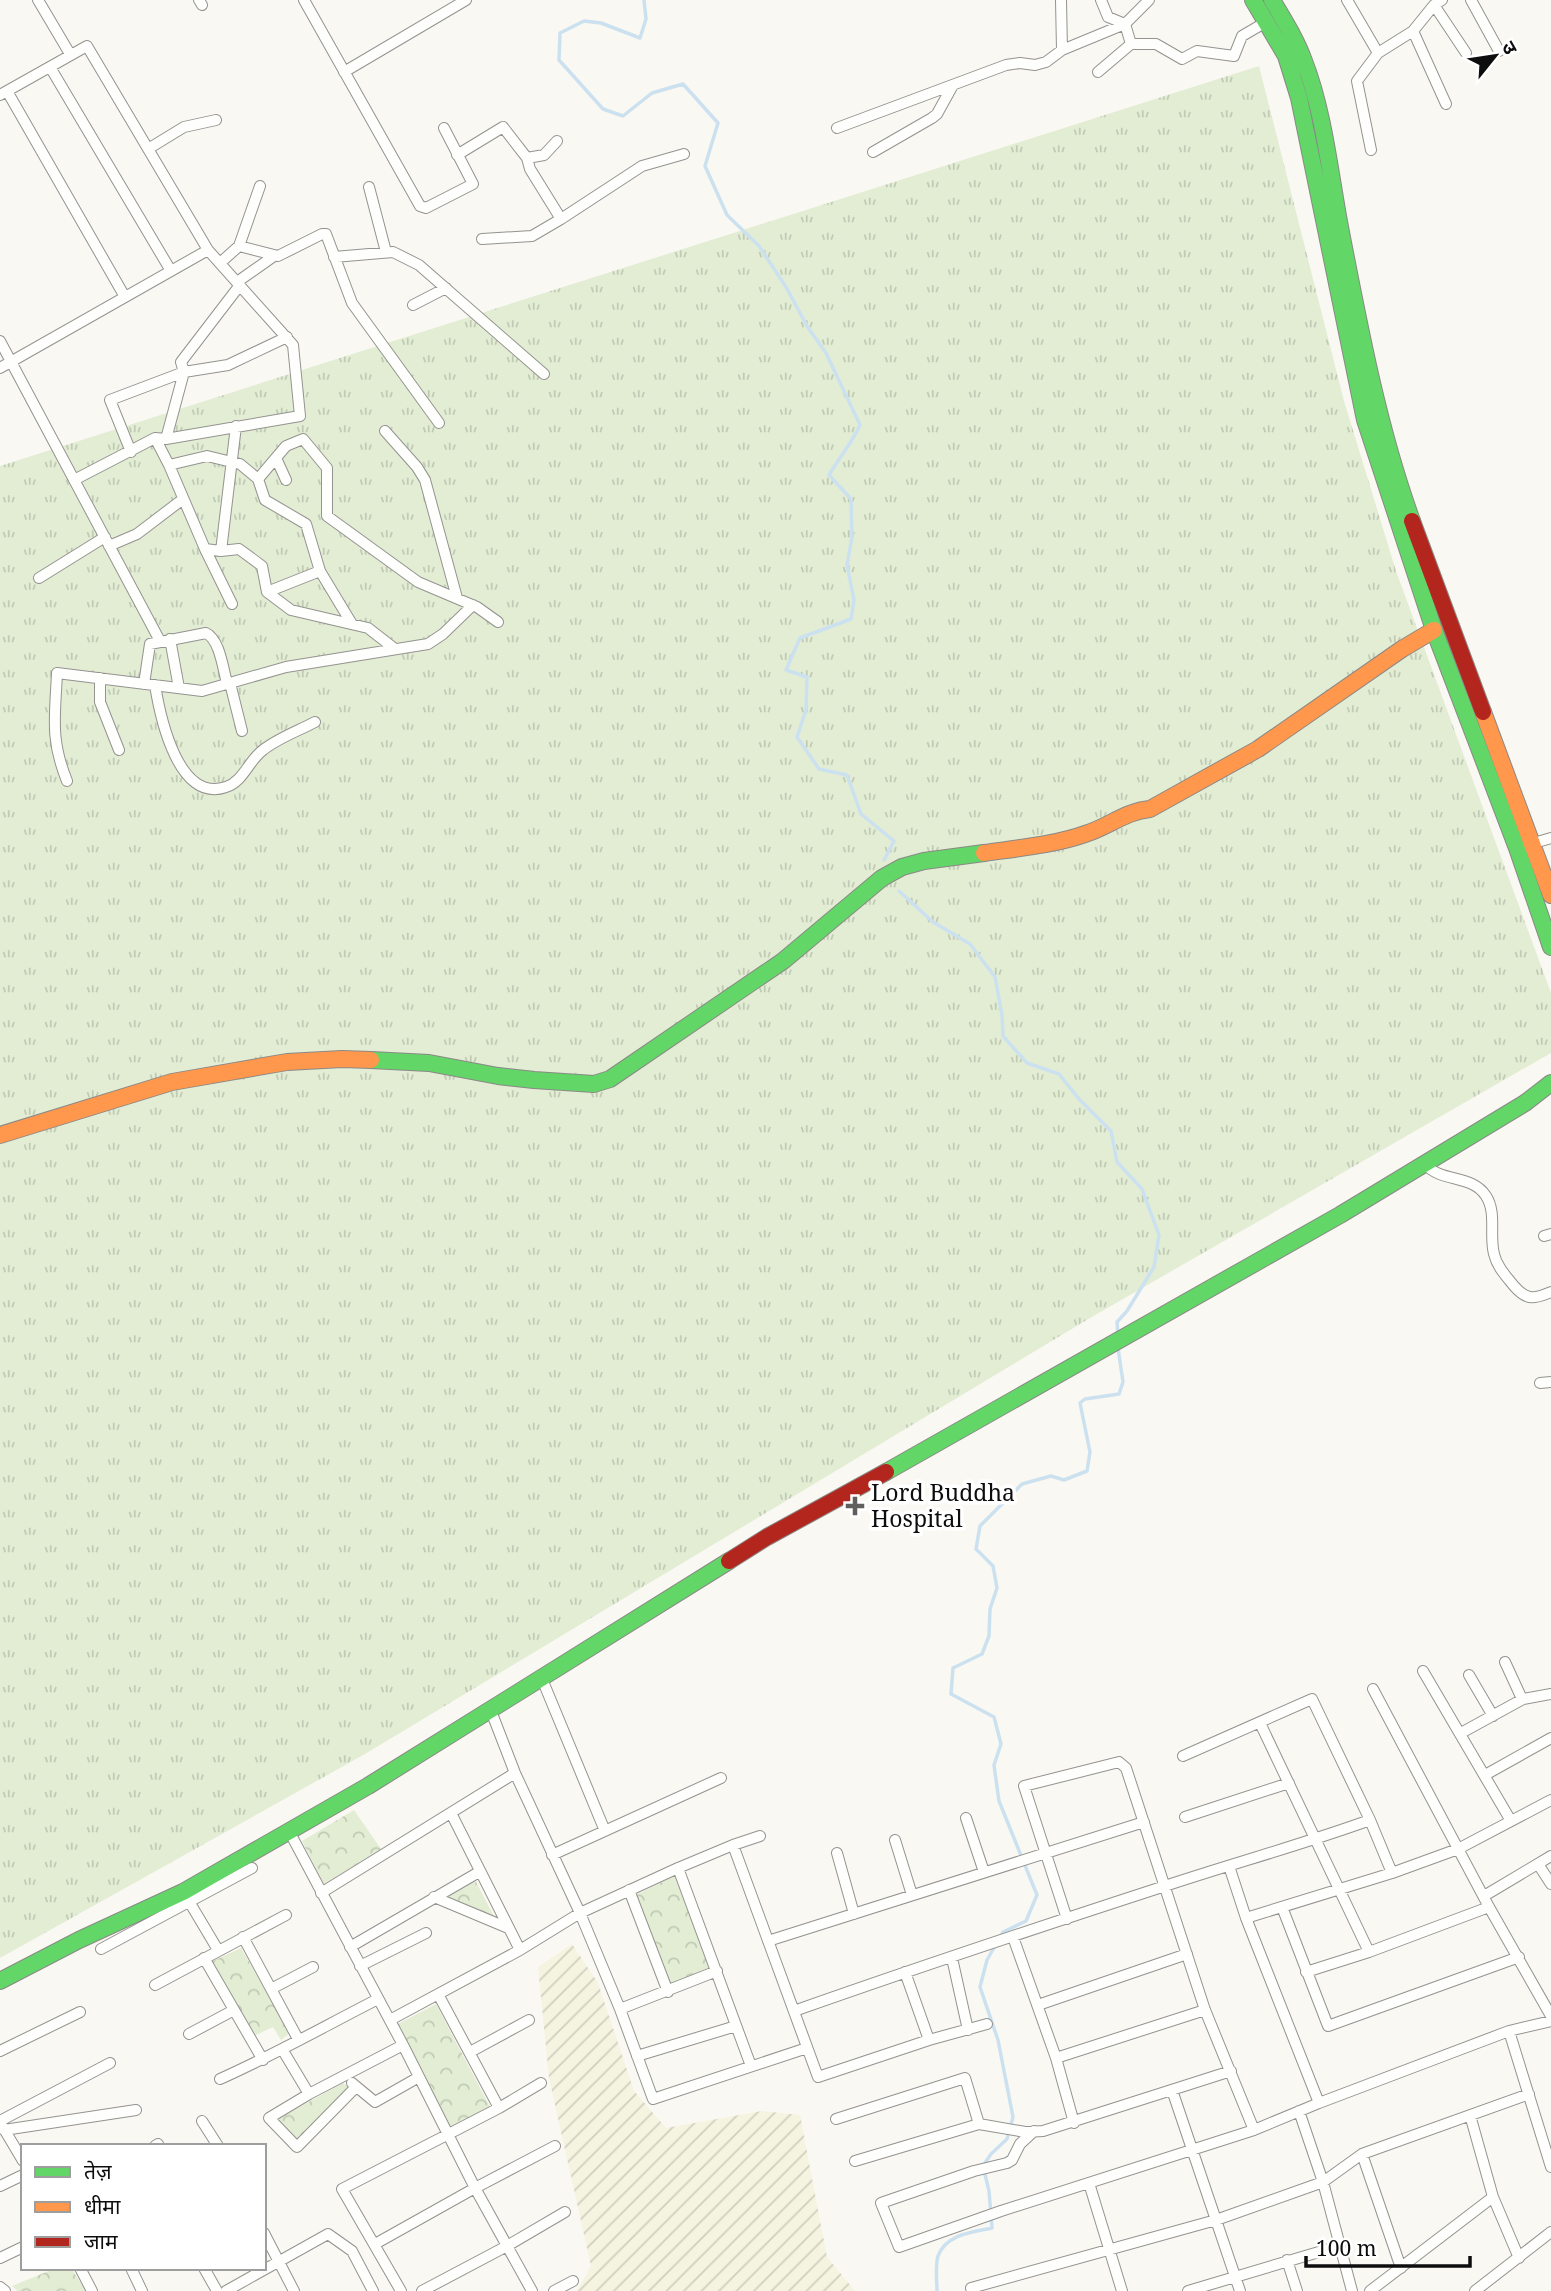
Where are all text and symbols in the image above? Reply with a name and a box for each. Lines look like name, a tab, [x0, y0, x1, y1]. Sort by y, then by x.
north arrow	[1460, 21, 1530, 91]
text: उ	[1496, 36, 1524, 60]
place label: Lord Buddha Hospital	[871, 1476, 1015, 1534]
marker: Lord Buddha Hospital	[845, 1496, 865, 1516]
legend	[21, 2144, 266, 2270]
text: तेज़	[84, 2157, 112, 2185]
text: धीमा	[84, 2192, 121, 2220]
scale bar	[1306, 2224, 1470, 2268]
text: जाम	[84, 2227, 118, 2255]
text: 100 m	[1316, 2234, 1377, 2262]

